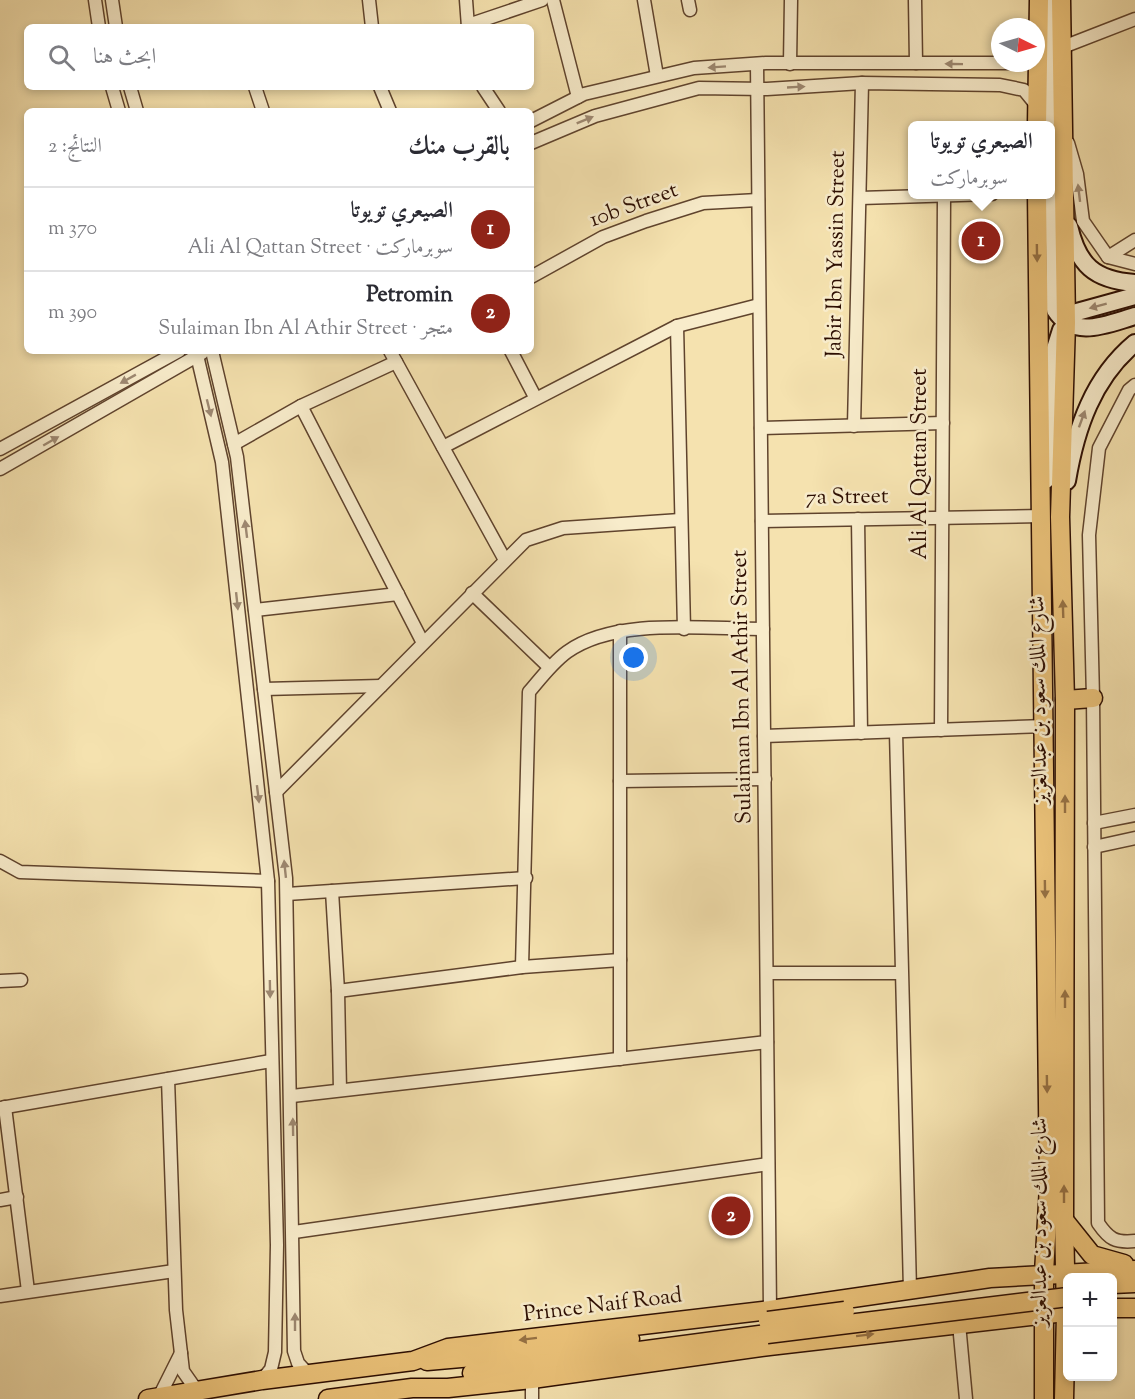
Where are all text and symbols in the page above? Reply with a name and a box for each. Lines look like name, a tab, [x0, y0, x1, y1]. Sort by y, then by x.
north arrow	[991, 18, 1045, 72]
search box	[24, 24, 534, 90]
icon: search	[45, 41, 78, 74]
text: ابحث هنا	[93, 42, 156, 74]
one-way arrow	[944, 59, 963, 69]
one-way arrow	[707, 62, 726, 71]
one-way arrow	[787, 82, 806, 92]
one-way arrow	[576, 115, 594, 125]
popup	[908, 121, 1055, 199]
text: الصيعري تويوتا	[930, 127, 1033, 159]
text: بالقرب منك	[408, 129, 510, 166]
text: النتائج: 2	[48, 133, 102, 162]
street label: Jabir Ibn Yassin Street	[819, 150, 855, 359]
text: سوبرماركت	[930, 165, 1008, 194]
street label: 10b Street	[585, 175, 683, 237]
one-way arrow	[1075, 183, 1084, 202]
text: الصيعري تويوتا	[351, 196, 453, 228]
text: 370 m	[48, 215, 97, 244]
text: 1	[487, 215, 494, 244]
pin: 1	[962, 218, 1000, 264]
text: سوبرماركت · Ali Al Qattan Street	[187, 234, 453, 263]
one-way arrow	[1032, 243, 1042, 262]
text: Petromin	[366, 280, 453, 312]
text: 390 m	[48, 299, 97, 328]
text: 2	[486, 299, 495, 328]
one-way arrow	[1089, 301, 1108, 311]
text: متجر · Sulaiman Ibn Al Athir Street	[158, 315, 453, 344]
street label: Ali Al Qattan Street	[905, 368, 937, 560]
one-way arrow	[119, 374, 136, 384]
one-way arrow	[205, 399, 215, 417]
one-way arrow	[1078, 410, 1087, 428]
one-way arrow	[43, 435, 59, 446]
street label: 7a Street	[805, 481, 889, 515]
one-way arrow	[241, 520, 250, 539]
street label: Sulaiman Ibn Al Athir Street	[725, 549, 761, 824]
one-way arrow	[232, 591, 242, 610]
street label: شارع الملك سعود بن عبدالعزيز	[1022, 595, 1058, 807]
one-way arrow	[1058, 599, 1068, 618]
your location	[619, 643, 648, 672]
one-way arrow	[253, 785, 263, 804]
one-way arrow	[1060, 794, 1070, 813]
one-way arrow	[280, 859, 290, 878]
one-way arrow	[1040, 879, 1050, 898]
one-way arrow	[265, 979, 275, 998]
one-way arrow	[1060, 989, 1070, 1008]
one-way arrow	[1043, 1074, 1052, 1093]
one-way arrow	[288, 1117, 297, 1136]
street label: شارع الملك سعود بن عبدالعزيز	[1025, 1118, 1057, 1328]
one-way arrow	[1059, 1184, 1069, 1203]
pin: 2	[712, 1194, 750, 1238]
map controls	[1063, 1273, 1117, 1381]
button: +	[1063, 1273, 1117, 1327]
street label: Prince Naif Road	[522, 1280, 684, 1332]
one-way arrow	[290, 1312, 300, 1331]
button: −	[1063, 1327, 1117, 1381]
one-way arrow	[856, 1330, 875, 1340]
one-way arrow	[519, 1334, 538, 1344]

